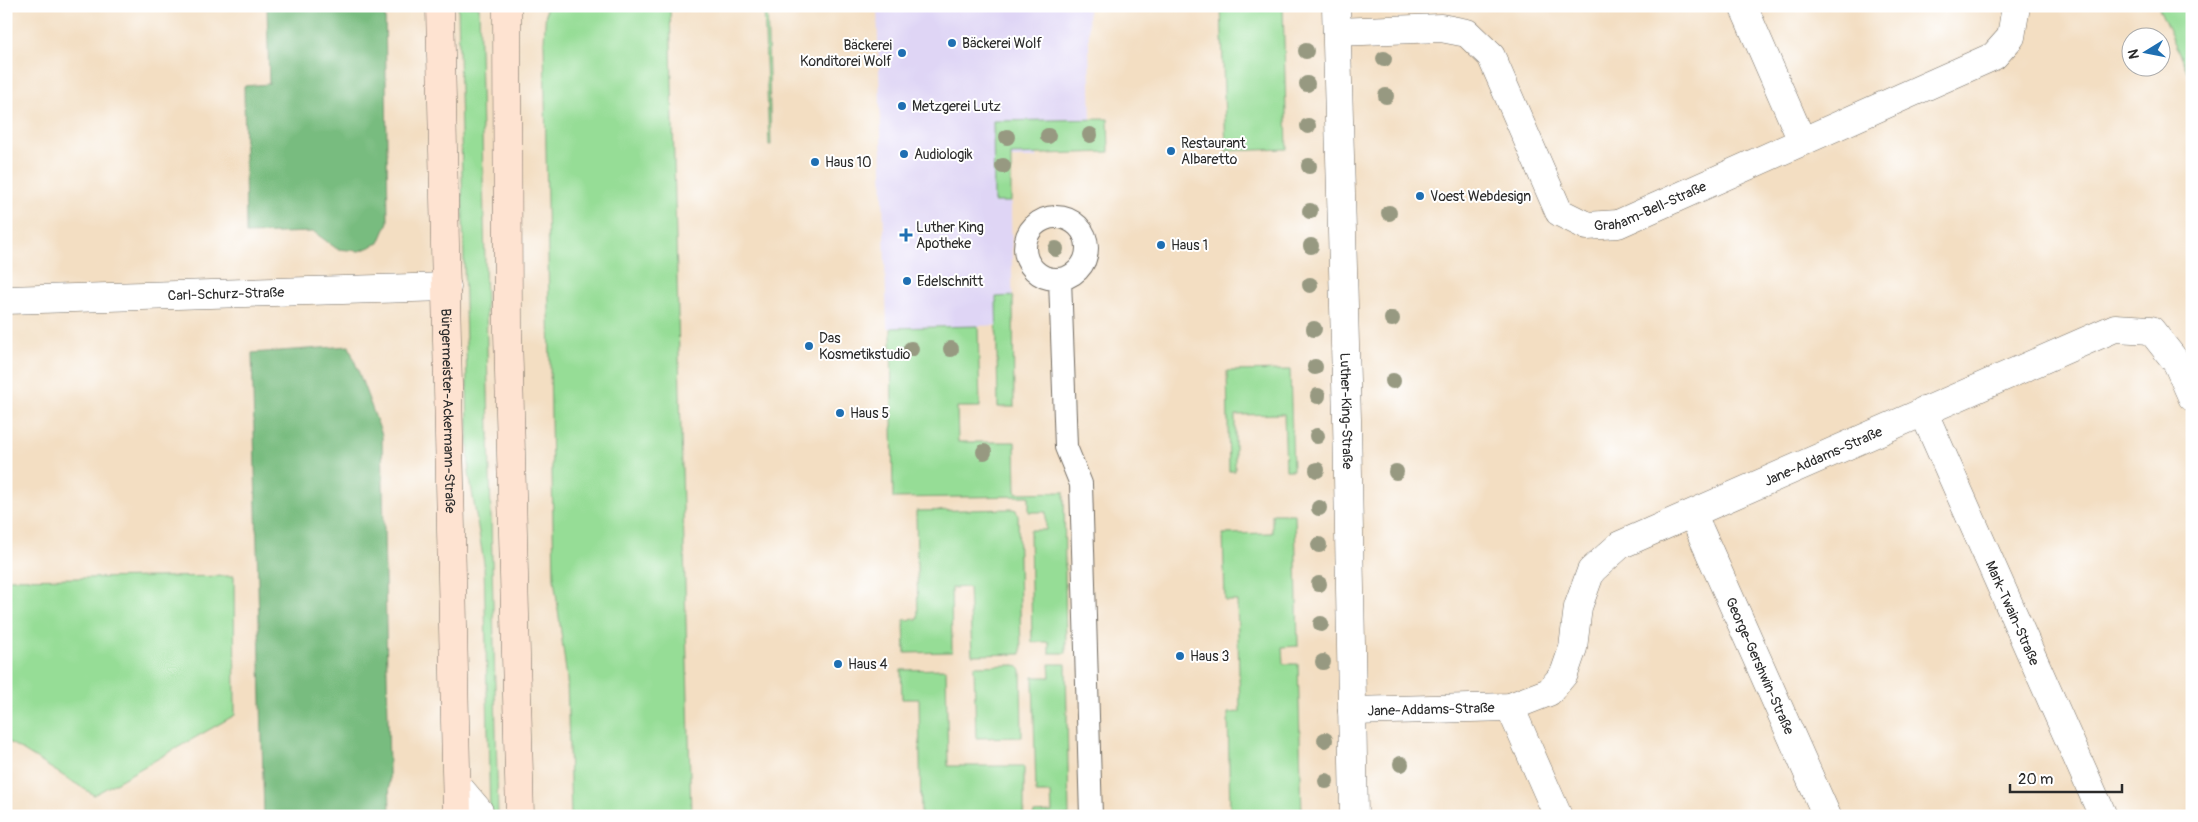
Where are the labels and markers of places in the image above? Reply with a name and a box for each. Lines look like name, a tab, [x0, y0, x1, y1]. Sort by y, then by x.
place label: Bäckerei Wolf	[962, 35, 1042, 52]
place label: Bäckerei Konditorei Wolf	[800, 37, 892, 70]
marker: Bäckerei Wolf	[946, 37, 958, 49]
marker: Bäckerei Konditorei Wolf	[896, 47, 908, 59]
place label: Metzgerei Lutz	[912, 98, 1001, 115]
marker: Metzgerei Lutz	[896, 100, 908, 112]
place label: Restaurant Albaretto	[1181, 135, 1246, 168]
marker: Restaurant Albaretto	[1165, 145, 1177, 157]
place label: Audiologik	[914, 146, 973, 163]
marker: Audiologik	[898, 148, 910, 160]
place label: Haus 10	[825, 154, 871, 171]
marker: Haus 10	[809, 156, 821, 168]
place label: Voest Webdesign	[1430, 188, 1531, 205]
marker: Voest Webdesign	[1414, 190, 1426, 202]
place label: Luther King Apotheke	[916, 219, 984, 252]
marker: Luther King Apotheke	[900, 229, 912, 241]
place label: Haus 1	[1171, 237, 1208, 254]
marker: Haus 1	[1155, 239, 1167, 251]
place label: Edelschnitt	[917, 273, 984, 290]
marker: Edelschnitt	[901, 275, 913, 287]
place label: Das Kosmetikstudio	[819, 330, 911, 363]
marker: Das Kosmetikstudio	[803, 340, 815, 352]
place label: Haus 5	[850, 405, 889, 422]
marker: Haus 5	[834, 407, 846, 419]
place label: Haus 3	[1190, 648, 1229, 665]
marker: Haus 3	[1174, 650, 1186, 662]
place label: Haus 4	[848, 656, 888, 673]
marker: Haus 4	[832, 658, 844, 670]

